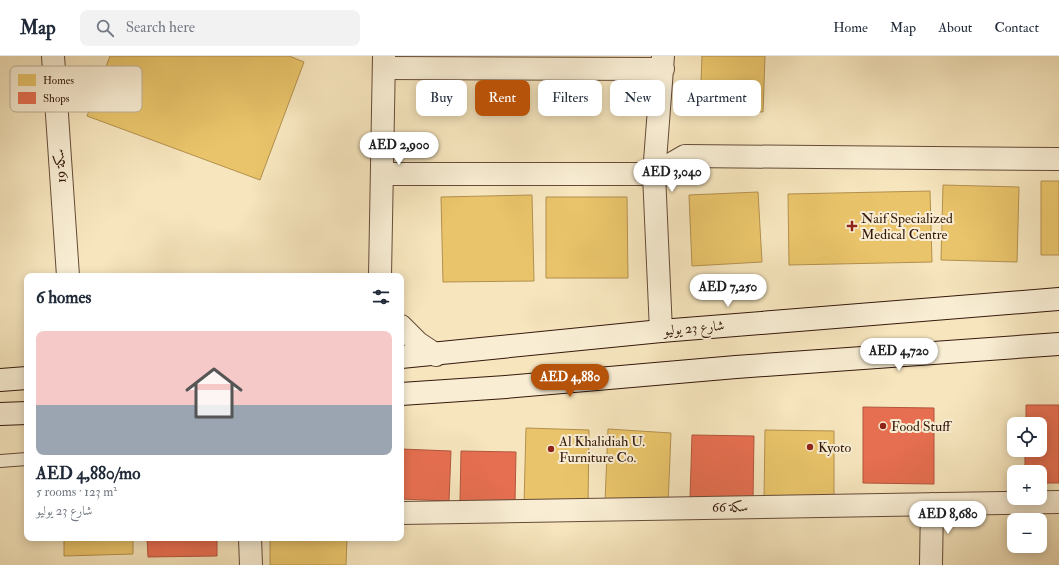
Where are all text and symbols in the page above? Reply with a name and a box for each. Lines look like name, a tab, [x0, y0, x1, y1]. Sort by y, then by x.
search box	[80, 10, 360, 46]
text: Map	[20, 16, 56, 40]
icon: search	[94, 17, 116, 39]
text: Search here	[126, 18, 195, 37]
text: Home	[833, 19, 868, 36]
text: Map	[890, 19, 916, 36]
text: About	[938, 19, 972, 36]
text: Contact	[994, 19, 1039, 36]
legend	[10, 66, 142, 112]
text: Homes	[43, 74, 74, 87]
chip: Buy	[416, 80, 467, 116]
chip: Rent	[475, 80, 530, 116]
chip: Filters	[538, 80, 602, 116]
chip: New	[610, 80, 665, 116]
chip: Apartment	[673, 80, 761, 116]
text: Shops	[43, 92, 70, 106]
pin: AED 2,900	[353, 132, 445, 166]
text: AED 2,900	[369, 137, 429, 153]
street label: سكة 19	[50, 148, 70, 184]
pin: AED 3,040	[626, 159, 718, 193]
text: AED 3,040	[642, 164, 702, 180]
place label: Naif Specialized Medical Centre	[861, 210, 953, 243]
marker: Naif Specialized Medical Centre	[846, 220, 858, 232]
pin: AED 7,250	[682, 274, 774, 308]
text: AED 7,250	[699, 279, 757, 295]
icon: filters	[370, 286, 392, 308]
text: 6 homes	[36, 287, 91, 308]
street label: شارع 23 يوليو	[661, 317, 725, 342]
pin: AED 4,720	[853, 338, 945, 372]
text: AED 4,720	[869, 343, 929, 359]
icon: home	[178, 357, 250, 429]
pin: AED 4,880	[524, 364, 616, 398]
text: AED 4,880	[540, 369, 600, 385]
map controls	[1007, 417, 1047, 553]
button: locate	[1007, 417, 1047, 457]
place label: Food Stuff	[891, 418, 953, 435]
marker: Food Stuff	[878, 421, 888, 431]
place label: Al Khalidiah U. Furniture Co.	[558, 433, 645, 466]
place label: Kyoto	[818, 439, 852, 457]
marker: Kyoto	[805, 442, 815, 452]
marker: Al Khalidiah U. Furniture Co.	[546, 444, 556, 454]
text: AED 4,880/mo	[36, 463, 140, 484]
button: +	[1007, 465, 1047, 505]
text: 5 rooms · 123 m²	[36, 484, 117, 500]
street label: سكة 66	[712, 498, 748, 516]
pin: AED 8,680	[902, 501, 994, 535]
text: شارع 23 يوليو	[36, 503, 93, 519]
text: AED 8,680	[918, 506, 978, 522]
button: −	[1007, 513, 1047, 553]

